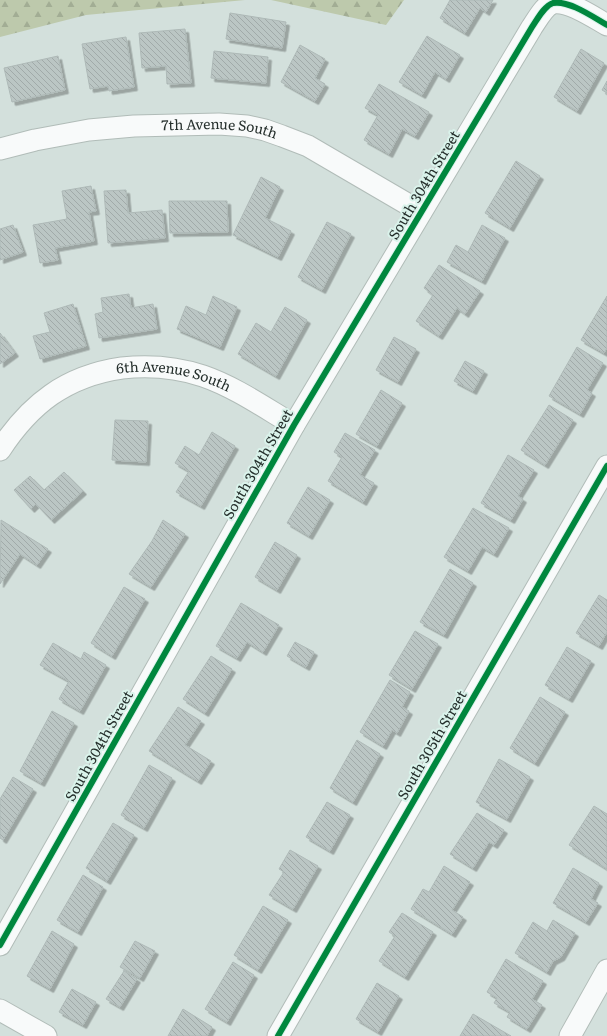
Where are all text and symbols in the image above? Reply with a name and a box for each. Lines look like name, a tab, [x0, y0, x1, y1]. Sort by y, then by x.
street label: 7th Avenue South	[161, 113, 281, 143]
street label: South 304th Street	[383, 126, 464, 243]
street label: 6th Avenue South	[115, 356, 235, 396]
street label: South 304th Street	[218, 405, 297, 522]
street label: South 304th Street	[59, 686, 137, 805]
street label: South 305th Street	[392, 686, 471, 803]

